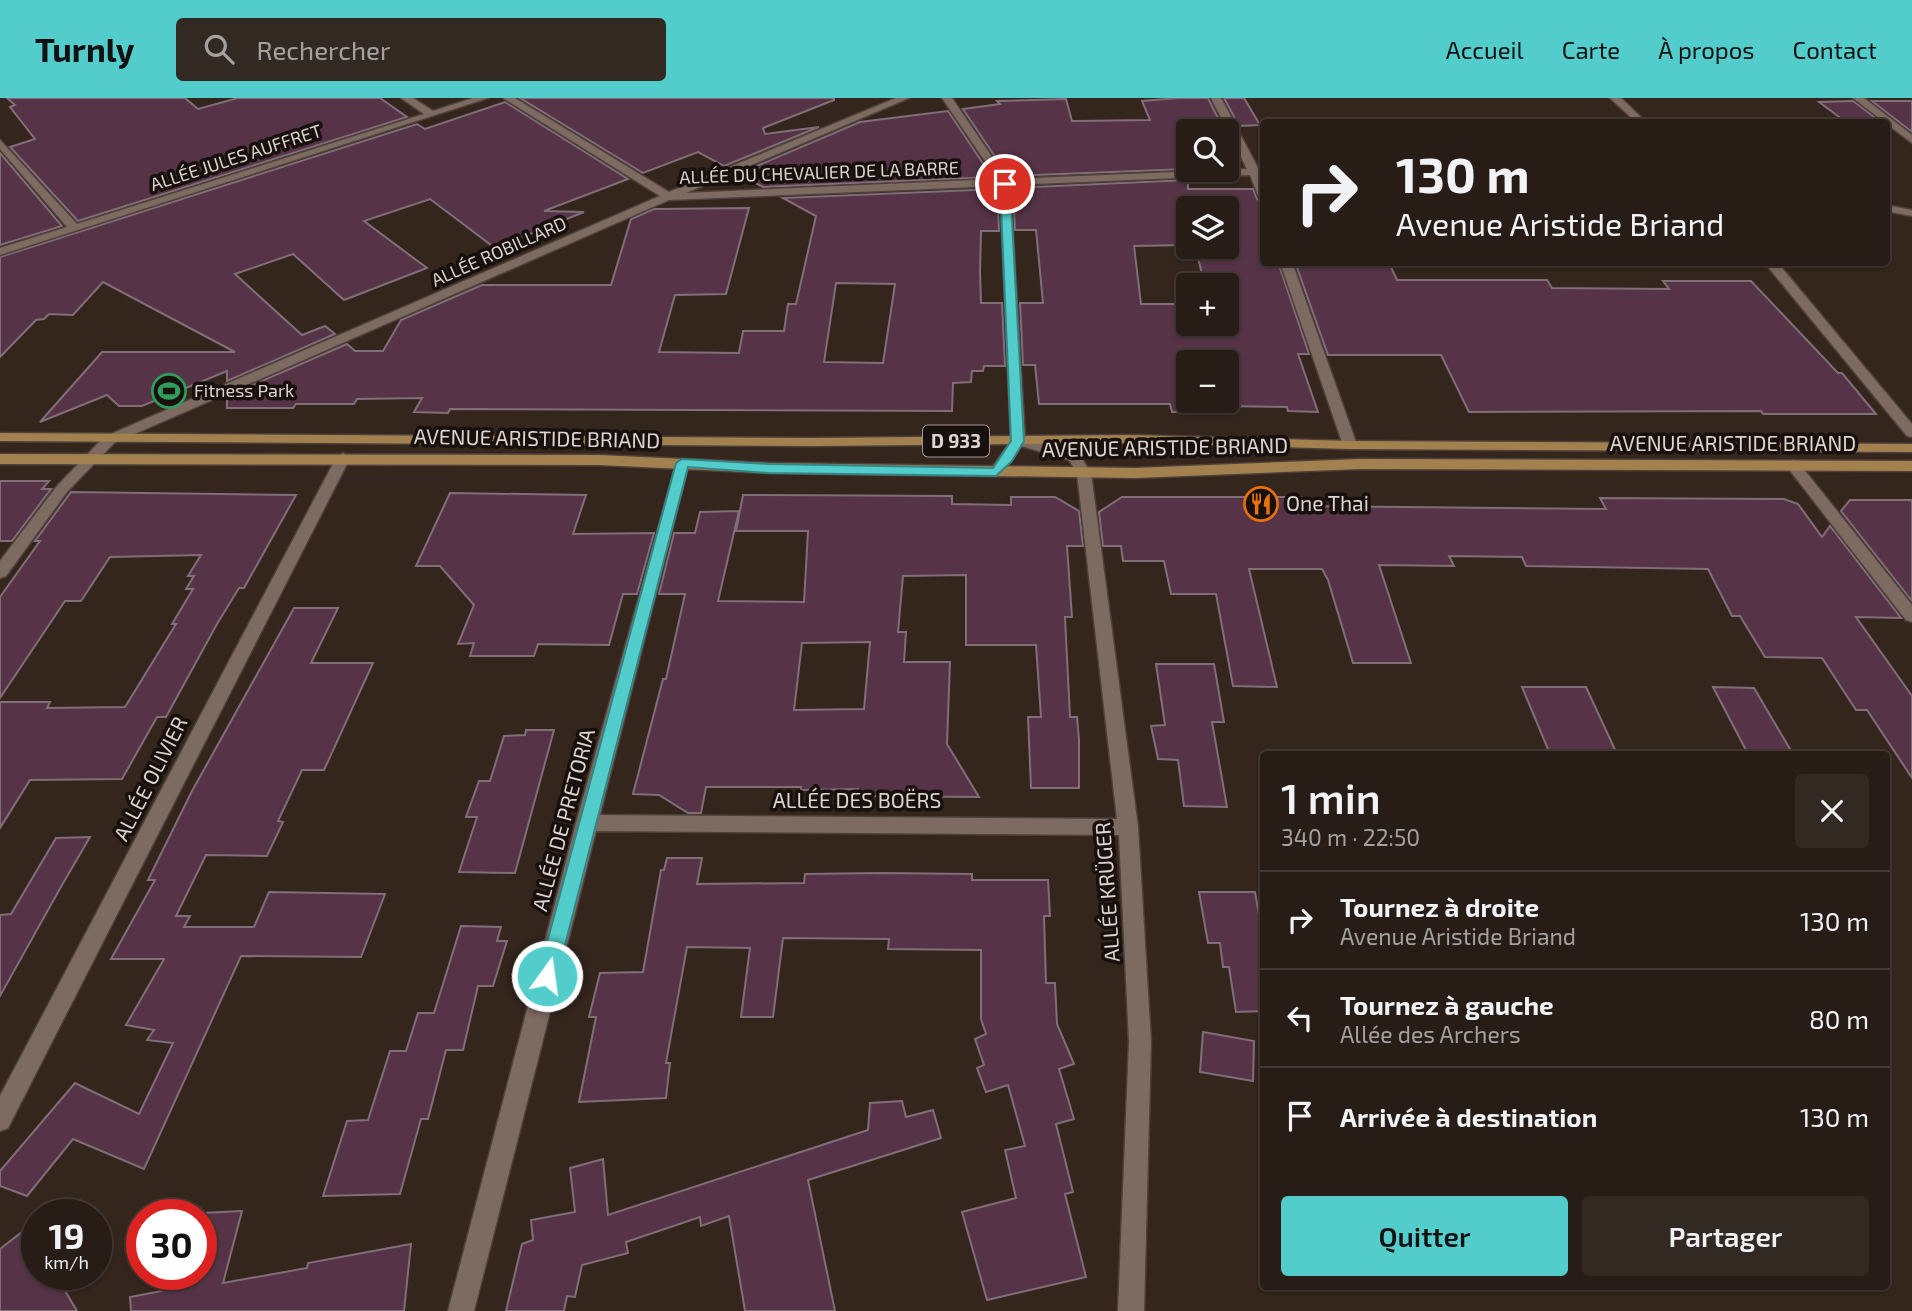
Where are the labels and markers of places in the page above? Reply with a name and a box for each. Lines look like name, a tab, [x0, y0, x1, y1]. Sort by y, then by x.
pin	[975, 154, 1035, 214]
sports icon: Fitness Park	[150, 372, 188, 410]
place label: Fitness Park	[194, 379, 294, 401]
restaurant icon: One Thai	[1242, 485, 1280, 523]
place label: One Thai	[1286, 490, 1369, 515]

